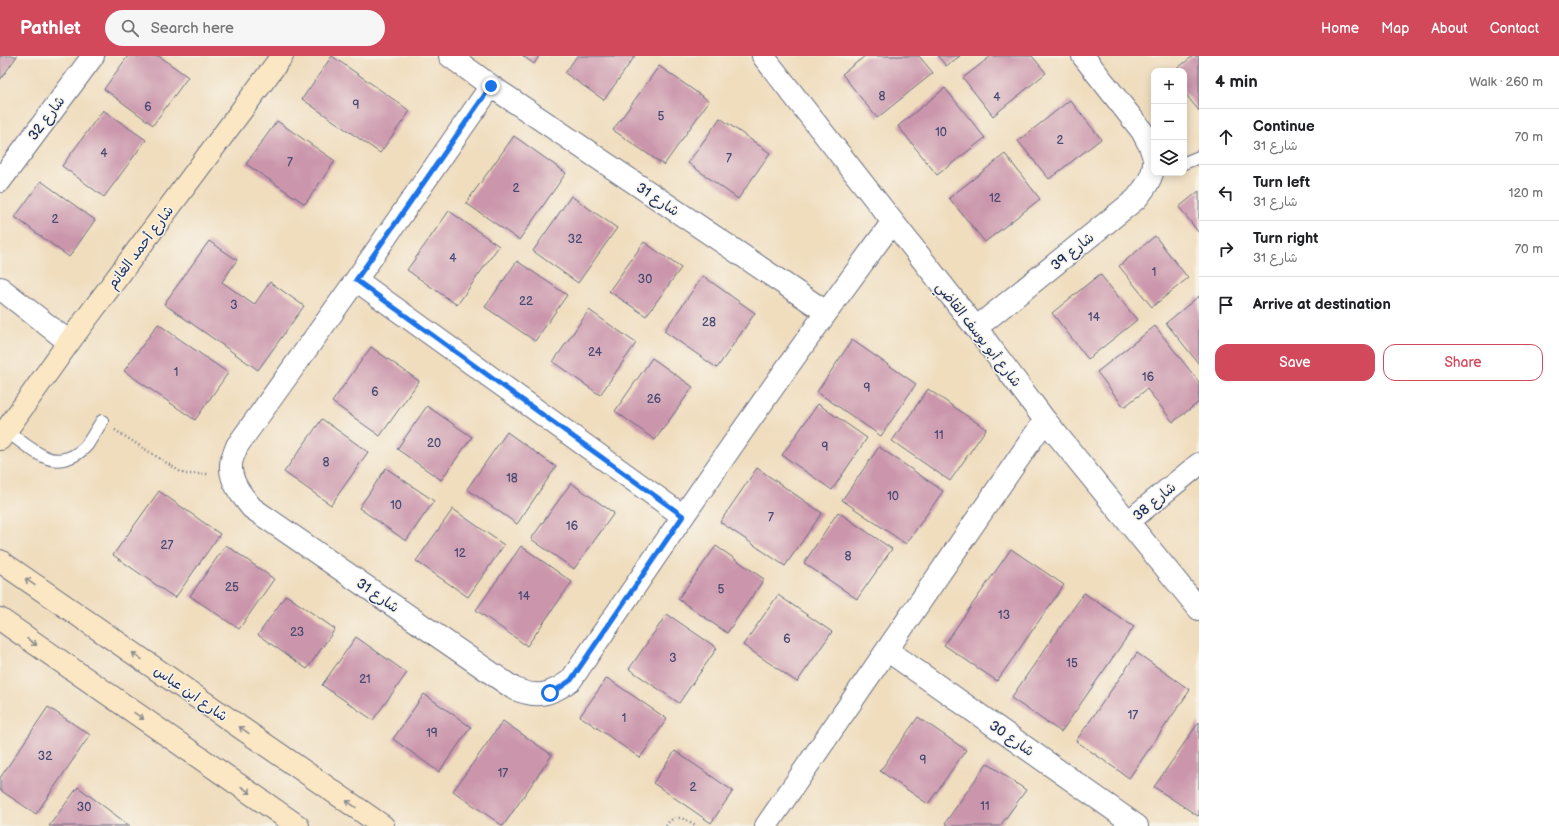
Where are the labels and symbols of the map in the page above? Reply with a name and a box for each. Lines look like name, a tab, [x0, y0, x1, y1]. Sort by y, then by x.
route end	[482, 77, 500, 95]
house number: 8	[879, 89, 886, 104]
house number: 4	[993, 90, 1001, 105]
street label: شارع 32	[24, 93, 69, 144]
house number: 9	[353, 98, 360, 113]
house number: 6	[144, 100, 152, 115]
house number: 5	[658, 109, 665, 124]
house number: 10	[935, 125, 947, 140]
house number: 2	[1056, 133, 1064, 148]
house number: 4	[100, 146, 108, 161]
house number: 7	[726, 151, 732, 166]
house number: 7	[287, 155, 293, 170]
street label: شارع 31	[632, 179, 682, 221]
house number: 2	[512, 181, 520, 196]
house number: 12	[989, 191, 1001, 206]
street label: شارع أحمد الغانم	[104, 202, 179, 293]
house number: 2	[51, 212, 59, 227]
street label: شارع 39	[1047, 229, 1098, 275]
house number: 32	[568, 232, 582, 247]
house number: 4	[449, 251, 457, 266]
house number: 1	[1152, 265, 1156, 280]
house number: 30	[638, 272, 652, 287]
street label: شارع أبو يوسف القاضي	[929, 278, 1025, 393]
house number: 22	[519, 294, 533, 309]
house number: 3	[230, 298, 238, 313]
house number: 14	[1088, 310, 1101, 325]
house number: 28	[702, 315, 716, 330]
house number: 24	[588, 345, 603, 360]
house number: 1	[174, 365, 178, 380]
house number: 16	[1142, 370, 1154, 385]
house number: 9	[864, 381, 871, 396]
house number: 6	[371, 385, 379, 400]
house number: 26	[647, 392, 661, 407]
house number: 11	[934, 428, 944, 443]
house number: 20	[427, 436, 441, 451]
house number: 9	[822, 440, 829, 455]
house number: 8	[323, 455, 330, 470]
house number: 18	[506, 471, 518, 486]
street label: شارع 38	[1129, 479, 1180, 525]
house number: 10	[887, 489, 899, 504]
house number: 10	[390, 498, 402, 513]
house number: 7	[768, 510, 774, 525]
house number: 16	[566, 519, 578, 534]
house number: 27	[161, 538, 174, 553]
house number: 12	[454, 546, 466, 561]
house number: 8	[845, 549, 852, 564]
street label: شارع 31	[353, 575, 402, 617]
one-way arrow	[25, 578, 36, 586]
house number: 25	[225, 580, 239, 595]
house number: 5	[718, 582, 725, 597]
house number: 14	[518, 589, 531, 604]
house number: 13	[998, 608, 1010, 623]
house number: 23	[290, 625, 304, 640]
house number: 6	[783, 632, 791, 647]
one-way arrow	[26, 638, 37, 646]
house number: 3	[669, 651, 677, 666]
one-way arrow	[132, 652, 143, 660]
house number: 15	[1066, 656, 1078, 671]
street label: شارع ابن عباس	[150, 662, 231, 726]
house number: 21	[359, 672, 371, 687]
route start	[541, 684, 559, 702]
house number: 17	[1128, 708, 1138, 723]
house number: 1	[622, 711, 626, 726]
one-way arrow	[133, 712, 144, 720]
street label: شارع 30	[985, 717, 1037, 761]
one-way arrow	[239, 726, 250, 734]
house number: 19	[426, 726, 438, 741]
house number: 32	[38, 749, 52, 764]
house number: 9	[920, 753, 927, 768]
house number: 17	[498, 766, 508, 781]
house number: 2	[689, 780, 697, 795]
one-way arrow	[240, 786, 251, 794]
house number: 11	[980, 799, 990, 814]
house number: 30	[77, 800, 91, 815]
one-way arrow	[346, 800, 357, 808]

